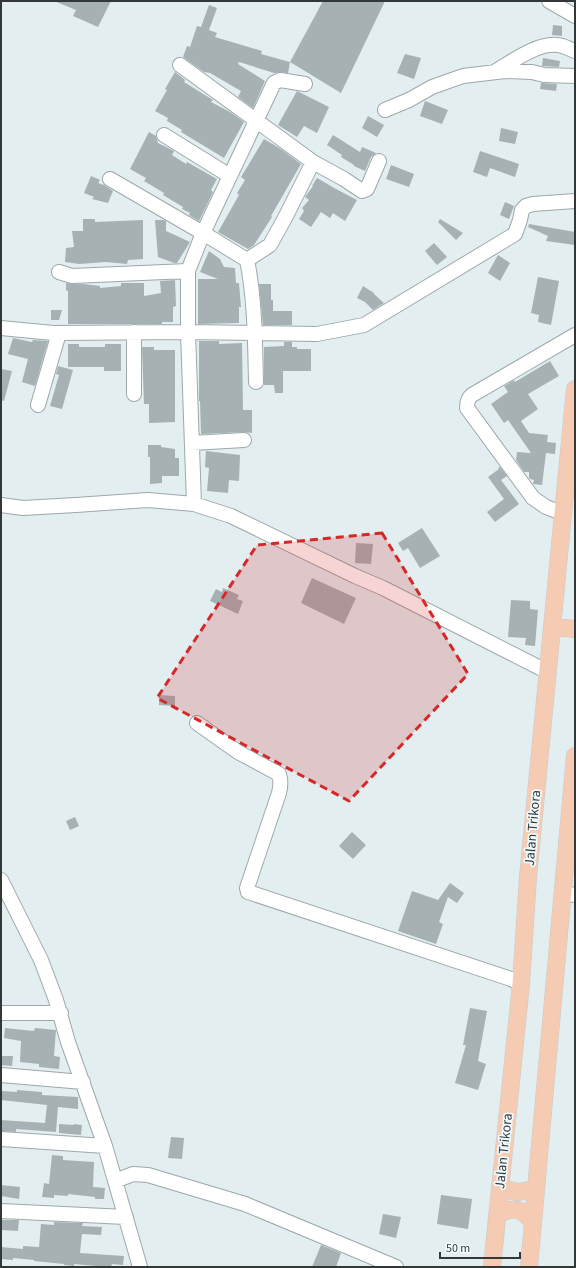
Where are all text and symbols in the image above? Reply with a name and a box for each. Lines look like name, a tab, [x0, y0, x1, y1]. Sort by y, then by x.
street label: Jalan Trikora	[520, 789, 546, 867]
street label: Jalan Trikora	[490, 1112, 518, 1190]
scale bar	[440, 1234, 520, 1260]
text: 50 m	[446, 1240, 470, 1257]

